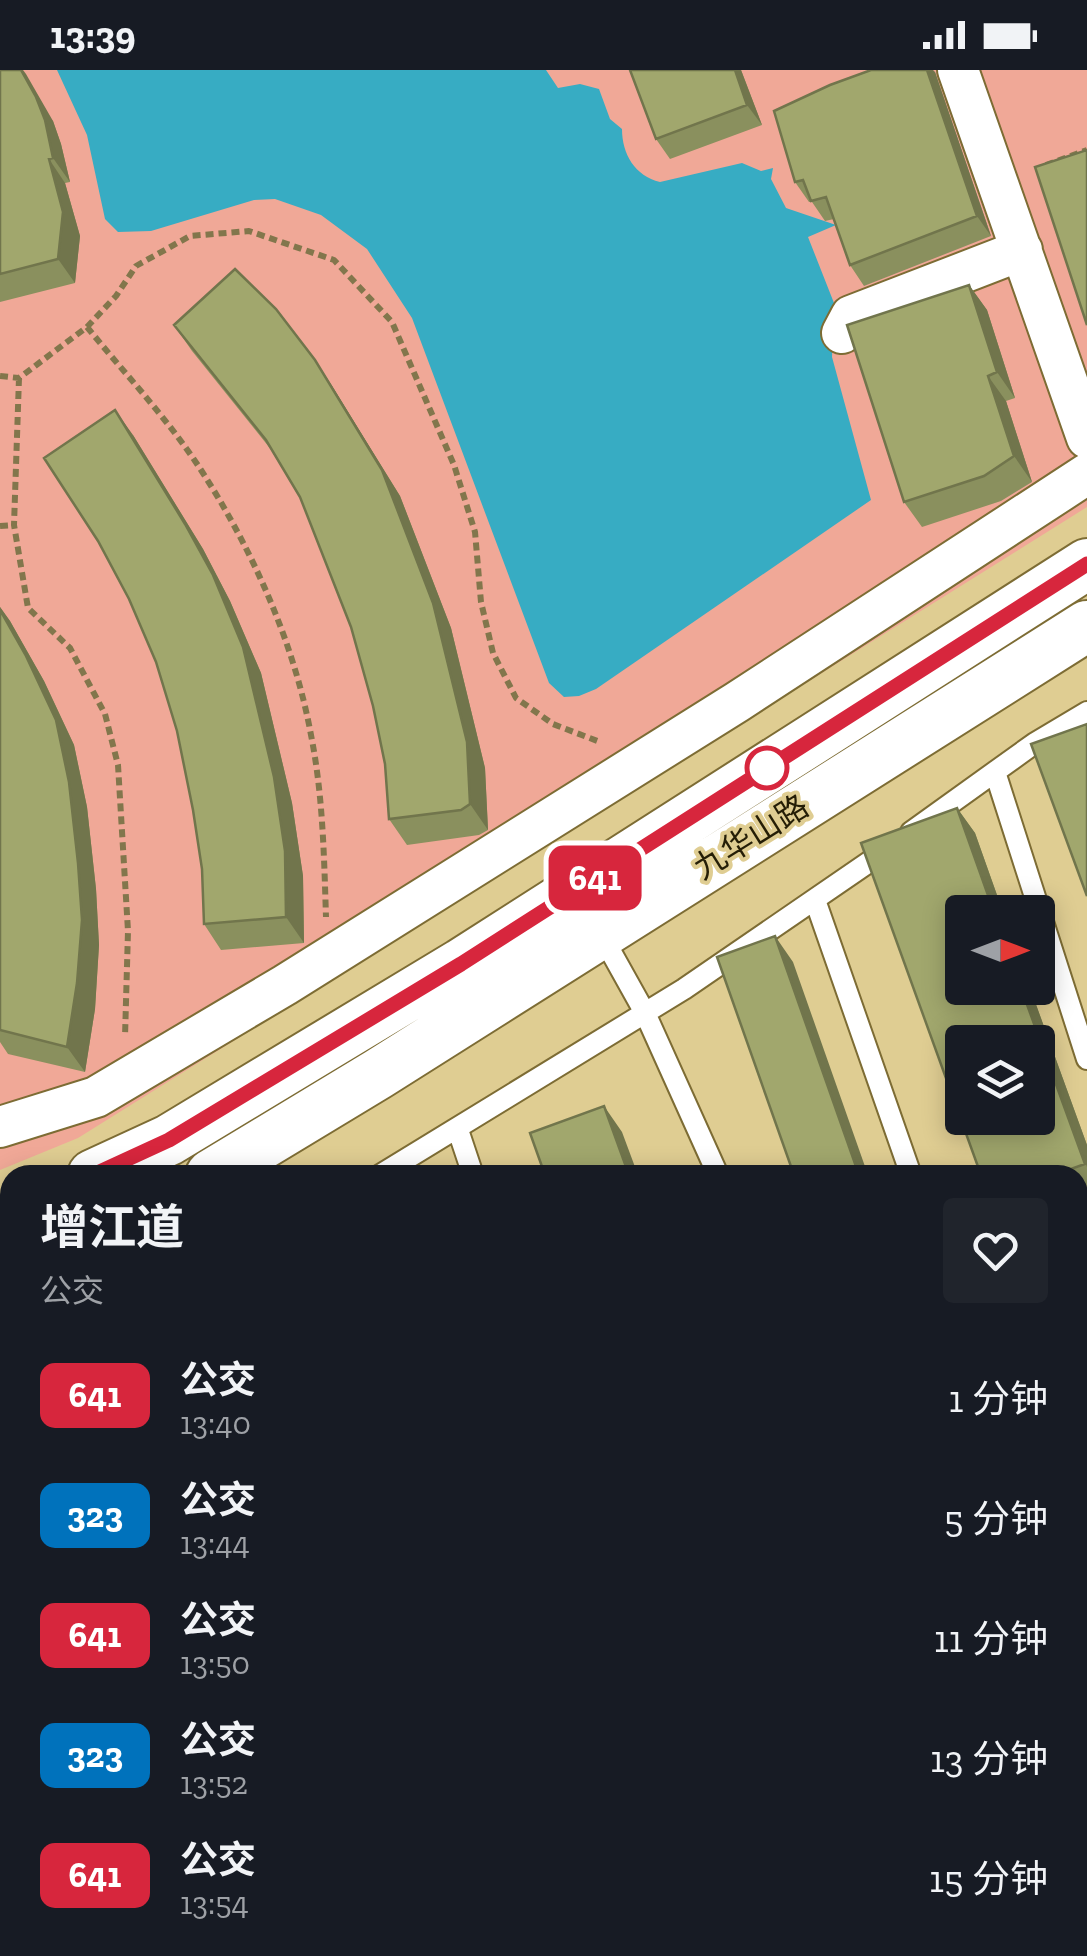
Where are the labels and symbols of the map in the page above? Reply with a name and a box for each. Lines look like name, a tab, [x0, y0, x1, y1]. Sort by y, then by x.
unlabelled marker	[746, 747, 788, 789]
street label: 九华山路	[687, 787, 815, 887]
line badge: 641	[538, 846, 652, 910]
north arrow	[945, 895, 1055, 1005]

